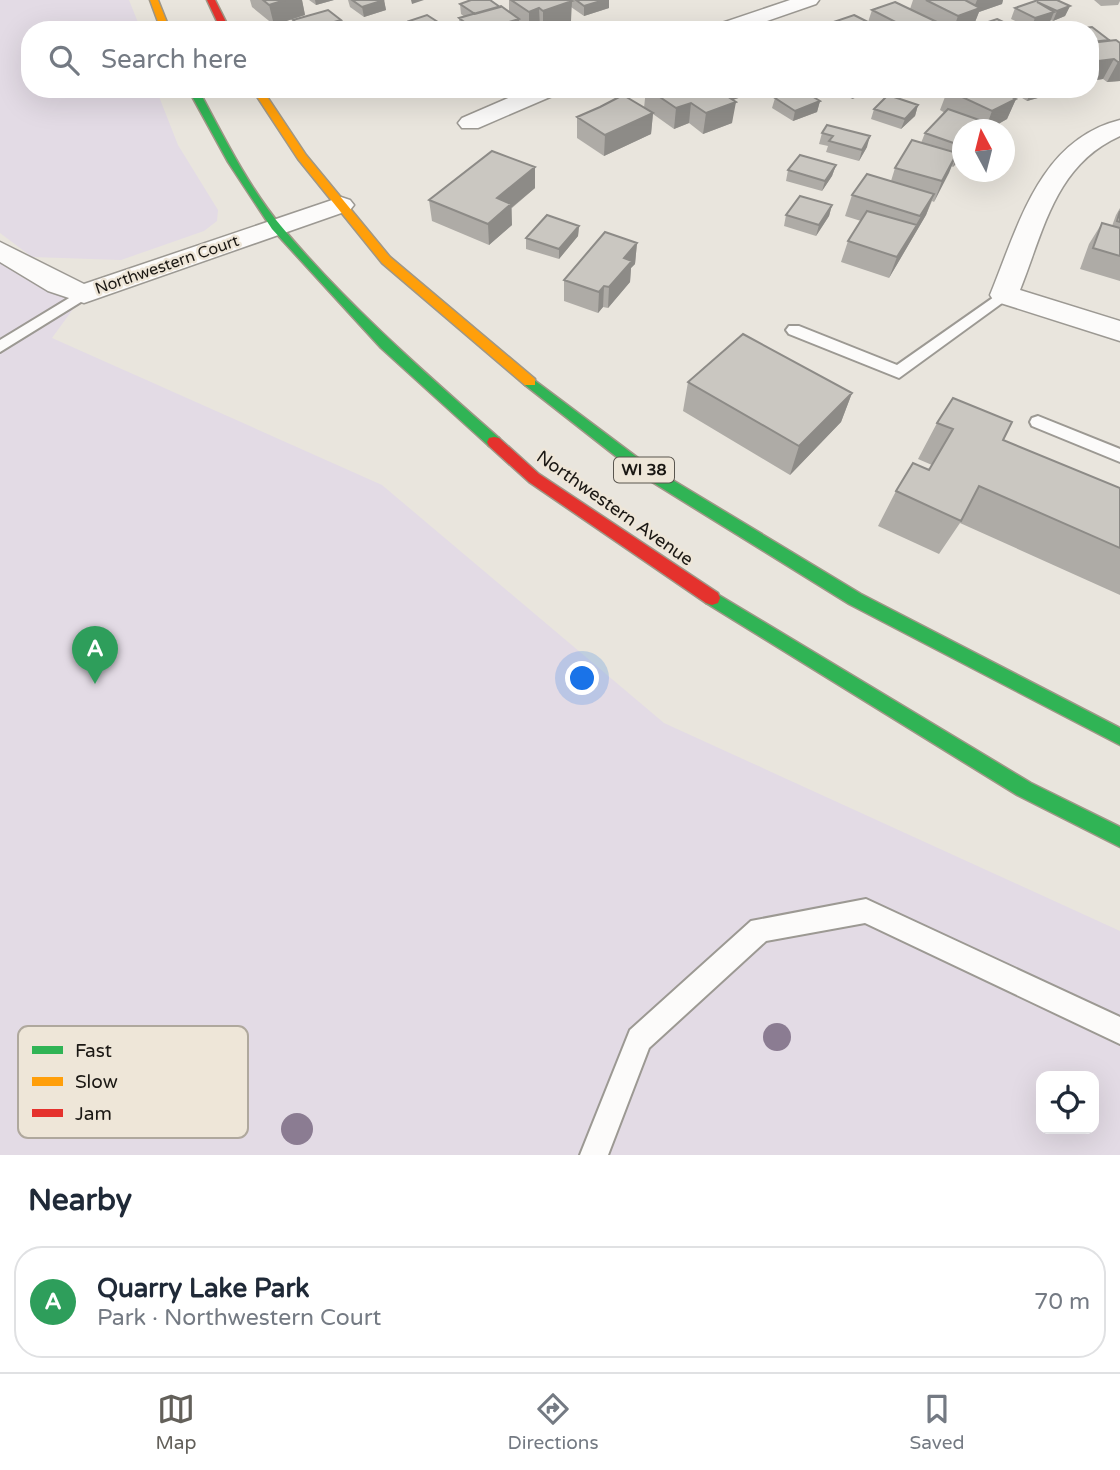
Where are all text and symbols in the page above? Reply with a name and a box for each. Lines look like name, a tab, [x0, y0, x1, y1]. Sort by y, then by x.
search box	[21, 21, 1099, 98]
icon: search	[45, 41, 83, 79]
text: Search here	[101, 44, 247, 75]
north arrow	[952, 119, 1015, 182]
street label: Northwestern Court	[92, 231, 242, 299]
street label: Northwestern Avenue	[532, 446, 698, 570]
road number: WI 38	[614, 457, 674, 482]
pin: A	[72, 626, 118, 684]
your location	[565, 661, 599, 695]
legend	[18, 1026, 248, 1138]
text: Fast	[75, 1040, 112, 1062]
text: Slow	[75, 1071, 118, 1093]
map controls	[1036, 1071, 1099, 1134]
button: locate	[1036, 1071, 1099, 1134]
text: Jam	[75, 1103, 112, 1125]
text: Nearby	[28, 1182, 132, 1219]
text: Quarry Lake Park	[97, 1273, 310, 1304]
text: A	[44, 1288, 62, 1316]
text: 70 m	[1034, 1288, 1090, 1316]
text: Park · Northwestern Court	[97, 1304, 381, 1332]
tab: Map	[156, 1390, 197, 1454]
tab: Directions	[508, 1390, 599, 1454]
tab: Saved	[910, 1390, 964, 1454]

